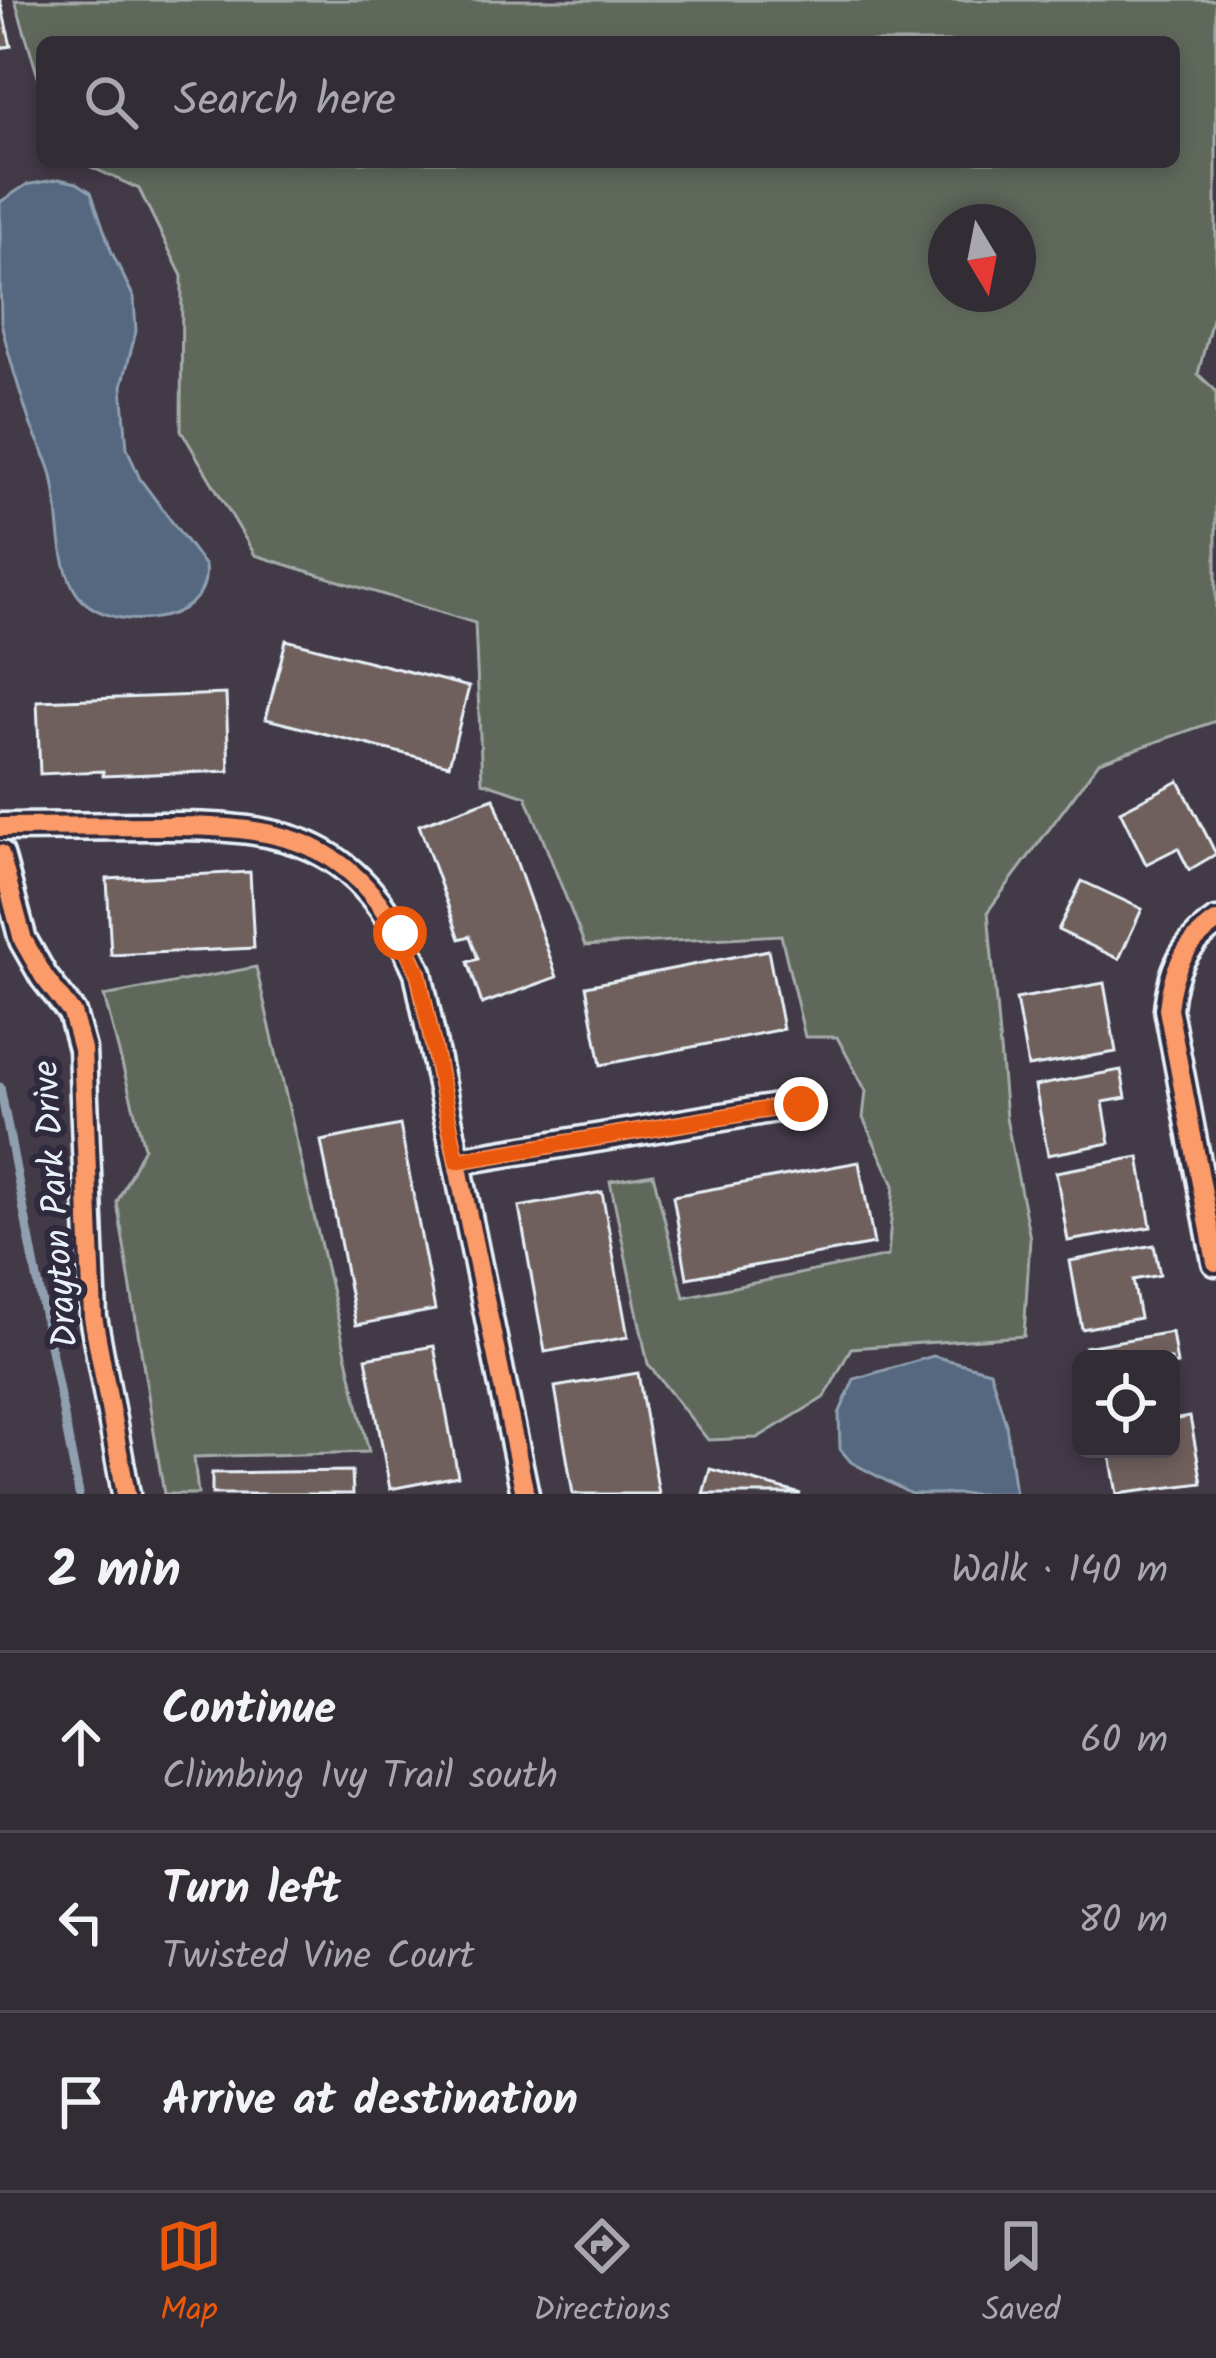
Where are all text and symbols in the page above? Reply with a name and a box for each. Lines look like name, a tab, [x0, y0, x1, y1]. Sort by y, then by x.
search box	[36, 36, 1180, 168]
text: Search here	[174, 66, 396, 138]
icon: search	[78, 69, 144, 135]
north arrow	[928, 204, 1036, 312]
route start	[373, 906, 427, 960]
street label: Drayton Park Drive	[19, 1059, 95, 1349]
route end	[774, 1077, 828, 1131]
map controls	[1072, 1350, 1180, 1458]
button: locate	[1072, 1350, 1180, 1458]
text: 2 min	[48, 1532, 181, 1613]
text: Walk · 140 m	[951, 1541, 1168, 1603]
text: Continue	[162, 1675, 336, 1747]
icon: ahead	[48, 1709, 114, 1775]
text: 60 m	[1080, 1711, 1168, 1773]
text: Climbing Ivy Trail south	[162, 1747, 558, 1809]
text: Turn left	[162, 1855, 341, 1927]
icon: left	[48, 1889, 114, 1955]
text: 80 m	[1078, 1891, 1168, 1953]
text: Twisted Vine Court	[162, 1927, 475, 1989]
text: Arrive at destination	[162, 2066, 578, 2138]
icon: arrive	[48, 2069, 114, 2135]
tab: Map	[156, 2213, 222, 2338]
tab: Directions	[533, 2213, 670, 2338]
tab: Saved	[982, 2213, 1060, 2338]

